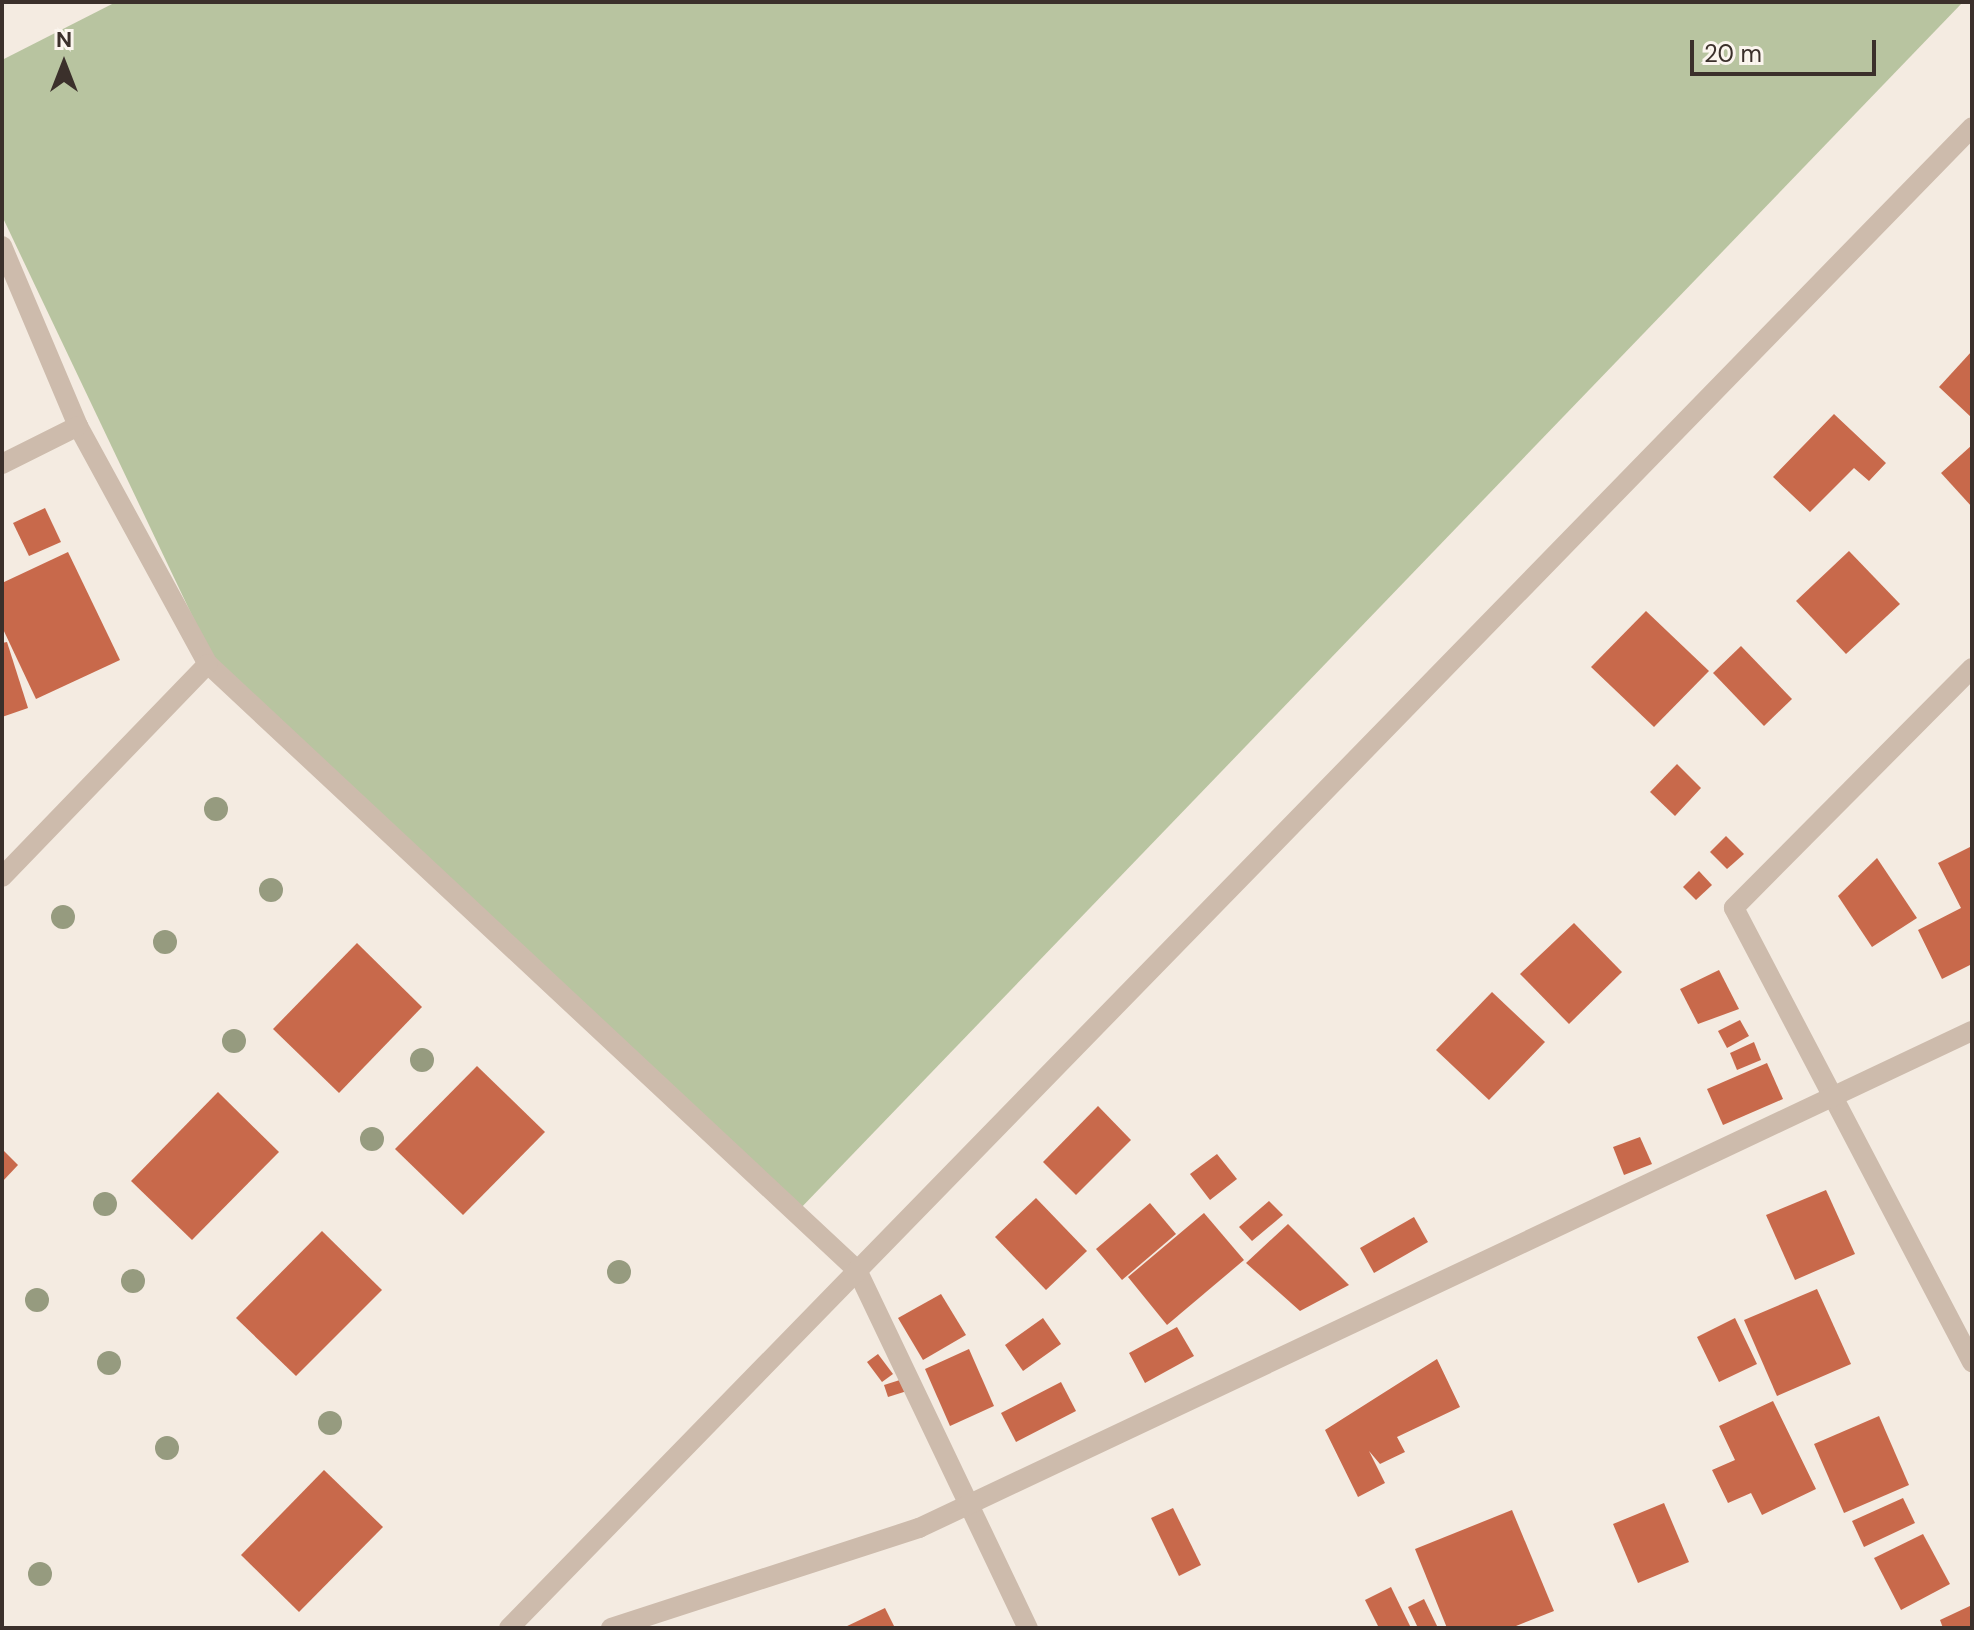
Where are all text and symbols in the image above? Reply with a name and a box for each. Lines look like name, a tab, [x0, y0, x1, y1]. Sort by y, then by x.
north arrow	[24, 24, 104, 104]
scale bar	[1694, 24, 1880, 74]
text: N	[56, 25, 72, 54]
text: 20 m	[1704, 38, 1762, 69]

